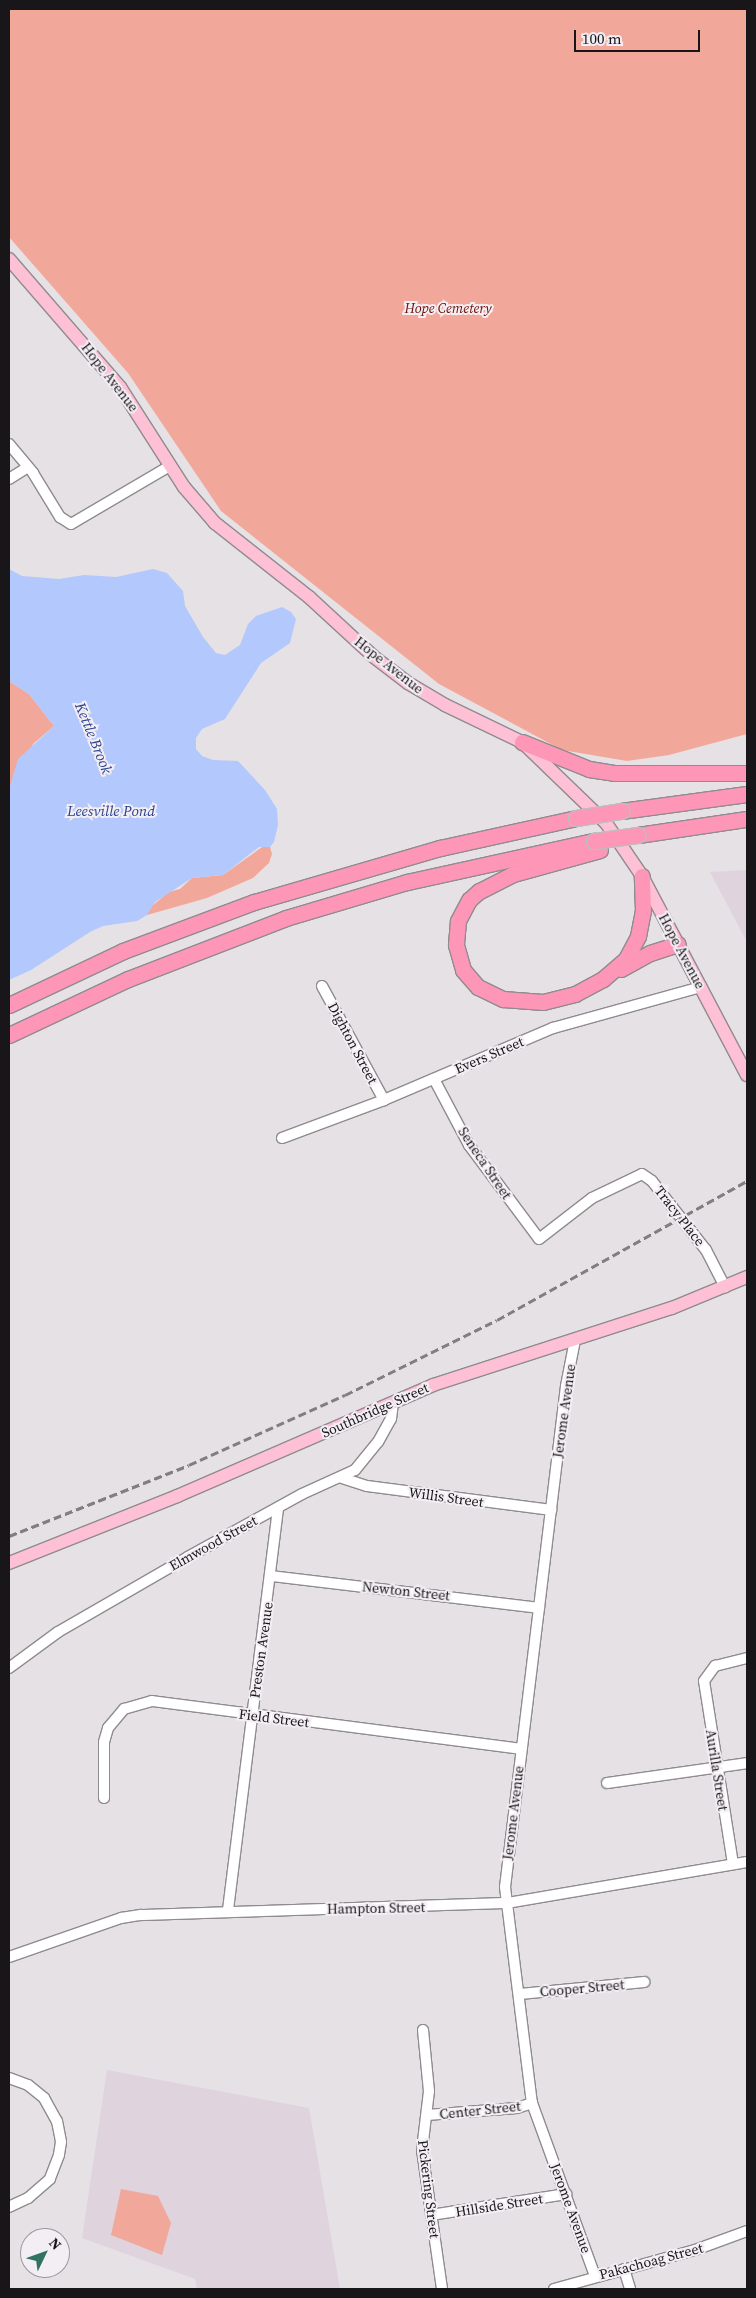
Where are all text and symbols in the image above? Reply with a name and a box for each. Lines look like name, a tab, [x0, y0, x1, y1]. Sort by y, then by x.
scale bar	[576, 20, 702, 52]
text: 100 m	[582, 28, 622, 49]
park label: Hope Cemetery	[404, 300, 492, 316]
street label: Hope Avenue	[78, 339, 142, 415]
street label: Hope Avenue	[351, 633, 427, 697]
water label: Kettle Brook	[71, 700, 117, 776]
water label: Leesville Pond	[67, 802, 155, 820]
street label: Hope Avenue	[655, 910, 709, 992]
street label: Dighton Street	[325, 999, 381, 1087]
street label: Evers Street	[452, 1033, 526, 1077]
street label: Seneca Street	[455, 1124, 515, 1202]
street label: Tracy Place	[651, 1183, 709, 1249]
street label: Jerome Avenue	[549, 1363, 579, 1459]
street label: Southbridge Street	[319, 1379, 431, 1441]
street label: Willis Street	[408, 1483, 484, 1511]
street label: Elmwood Street	[166, 1512, 260, 1574]
street label: Newton Street	[361, 1578, 451, 1604]
street label: Preston Avenue	[246, 1601, 276, 1699]
street label: Field Street	[238, 1705, 310, 1731]
street label: Aurilla Street	[702, 1728, 732, 1812]
street label: Jerome Avenue	[499, 1765, 527, 1861]
street label: Hampton Street	[327, 1899, 425, 1917]
street label: Cooper Street	[539, 1976, 625, 2000]
street label: Center Street	[439, 2097, 521, 2123]
street label: Pickering Street	[415, 2139, 443, 2239]
street label: Jerome Avenue	[547, 2161, 595, 2255]
street label: Hillside Street	[454, 2190, 544, 2220]
north arrow	[20, 2228, 70, 2278]
text: N	[45, 2233, 66, 2254]
street label: Pakachoag Street	[597, 2239, 705, 2283]

